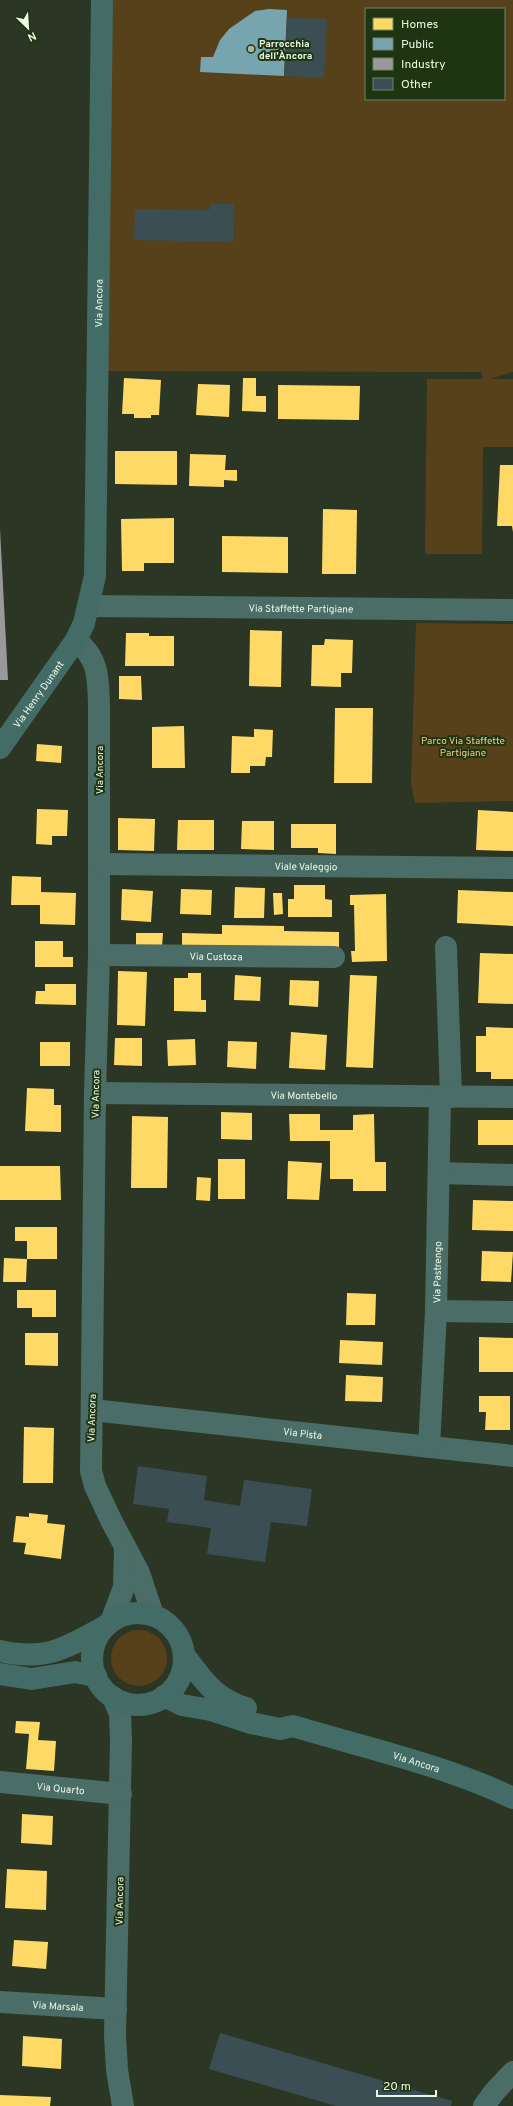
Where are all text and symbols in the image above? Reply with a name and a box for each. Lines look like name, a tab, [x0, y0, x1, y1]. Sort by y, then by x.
north arrow	[8, 8, 48, 48]
legend	[365, 8, 505, 100]
text: Homes	[401, 17, 438, 33]
text: N	[25, 28, 38, 44]
text: Public	[401, 37, 434, 53]
place label: Parrocchia dell'Àncora	[259, 38, 312, 63]
marker: Parrocchia dell'Àncora	[246, 44, 256, 54]
text: Industry	[401, 57, 446, 73]
text: Other	[401, 77, 433, 93]
street label: Via Ancora	[93, 279, 107, 327]
street label: Via Staffette Partigiane	[248, 603, 354, 616]
street label: Via Henry Dunant	[11, 658, 68, 731]
park label: Parco Via Staffette Partigiane	[421, 735, 505, 760]
street label: Via Ancora	[94, 746, 107, 794]
street label: Viale Valeggio	[274, 861, 338, 874]
street label: Via Custoza	[189, 951, 242, 964]
street label: Via Ancora	[90, 1070, 103, 1118]
street label: Via Montebello	[270, 1090, 338, 1103]
street label: Via Pastrengo	[431, 1241, 445, 1303]
street label: Via Ancora	[85, 1394, 100, 1442]
street label: Via Pista	[282, 1426, 323, 1443]
street label: Via Ancora	[391, 1750, 441, 1776]
street label: Via Quarto	[36, 1781, 86, 1798]
street label: Via Ancora	[114, 1877, 127, 1925]
street label: Via Marsala	[32, 1999, 84, 2015]
scale bar	[377, 2072, 436, 2098]
text: 20 m	[383, 2079, 411, 2095]

